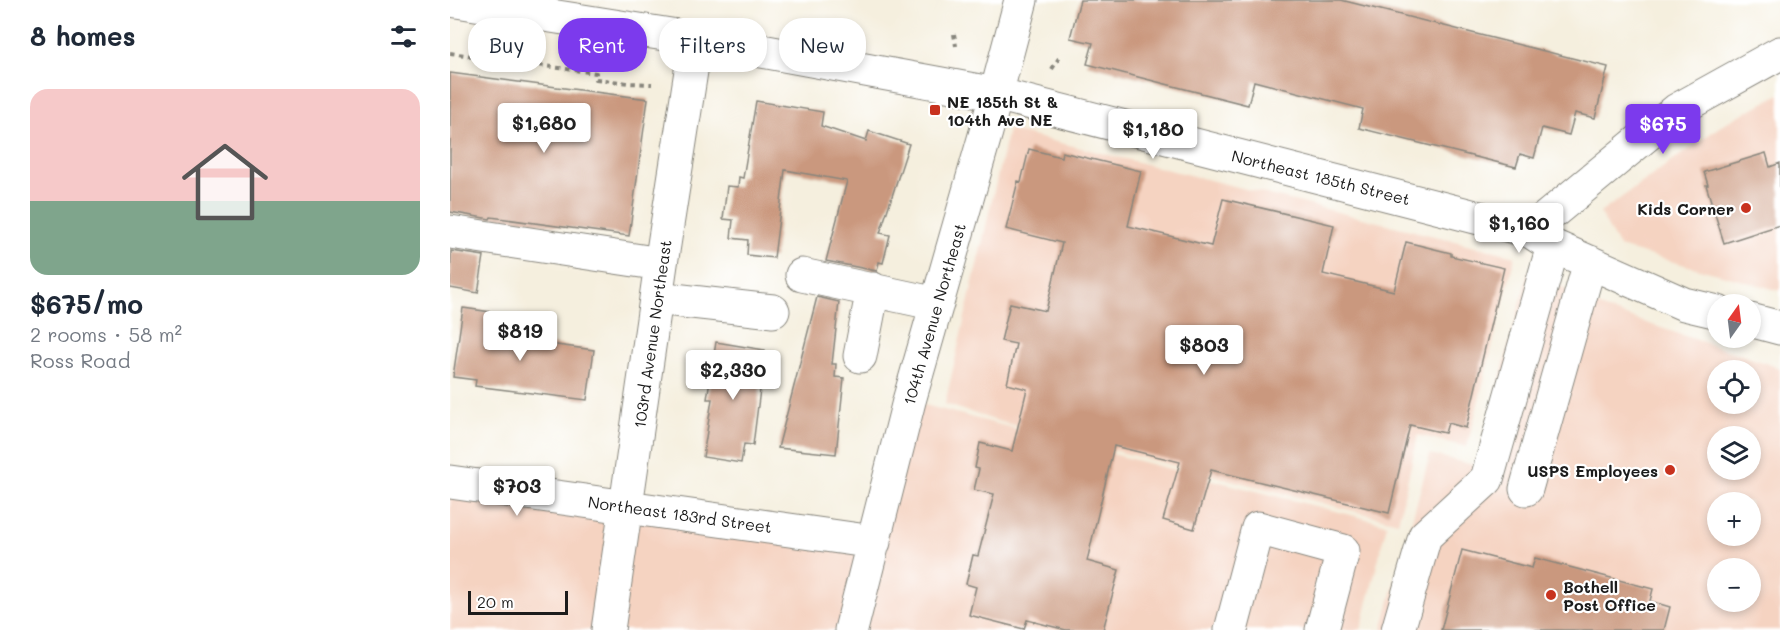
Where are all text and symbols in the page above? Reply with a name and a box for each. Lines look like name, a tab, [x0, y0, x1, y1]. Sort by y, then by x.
chip: Buy	[468, 18, 546, 72]
chip: Rent	[558, 18, 647, 72]
chip: Filters	[659, 18, 767, 72]
chip: New	[779, 18, 866, 72]
text: 8 homes	[30, 19, 136, 53]
icon: filters	[387, 20, 420, 53]
place label: NE 185th St & 104th Ave NE	[947, 91, 1059, 130]
pin: $1,680	[495, 103, 593, 154]
marker: NE 185th St & 104th Ave NE	[928, 103, 942, 117]
pin: $675	[1627, 104, 1699, 155]
text: $1,680	[512, 109, 576, 135]
pin: $1,180	[1104, 109, 1202, 160]
text: $675	[1639, 110, 1687, 136]
text: $1,180	[1122, 115, 1184, 141]
icon: home	[171, 128, 279, 236]
street label: Northeast 185th Street	[1229, 145, 1413, 209]
place label: Kids Corner	[1637, 198, 1734, 219]
marker: Kids Corner	[1739, 201, 1753, 215]
pin: $1,160	[1470, 203, 1568, 254]
text: $1,160	[1488, 209, 1550, 235]
street label: 104th Avenue Northeast	[898, 221, 970, 407]
street label: 103rd Avenue Northeast	[628, 238, 676, 430]
text: $675/mo	[30, 287, 143, 321]
north arrow	[1707, 294, 1761, 348]
map controls	[1707, 294, 1761, 612]
pin: $819	[484, 311, 556, 362]
text: $819	[497, 317, 543, 343]
text: 2 rooms · 58 m²	[30, 321, 182, 347]
pin: $803	[1168, 325, 1240, 376]
text: $803	[1179, 331, 1229, 357]
text: Ross Road	[30, 347, 130, 373]
pin: $2,330	[684, 350, 782, 401]
text: $2,330	[700, 356, 766, 382]
button: locate	[1707, 360, 1761, 414]
button: layers	[1707, 426, 1761, 480]
place label: USPS Employees	[1527, 460, 1658, 481]
marker: USPS Employees	[1663, 463, 1677, 477]
pin: $703	[481, 466, 553, 517]
text: $703	[493, 472, 541, 498]
street label: Northeast 183rd Street	[587, 491, 773, 537]
button: +	[1707, 492, 1761, 546]
button: −	[1707, 558, 1761, 612]
place label: Bothell Post Office	[1563, 576, 1656, 615]
scale bar	[468, 588, 568, 616]
marker: Bothell Post Office	[1544, 588, 1558, 602]
text: 20 m	[477, 591, 514, 612]

